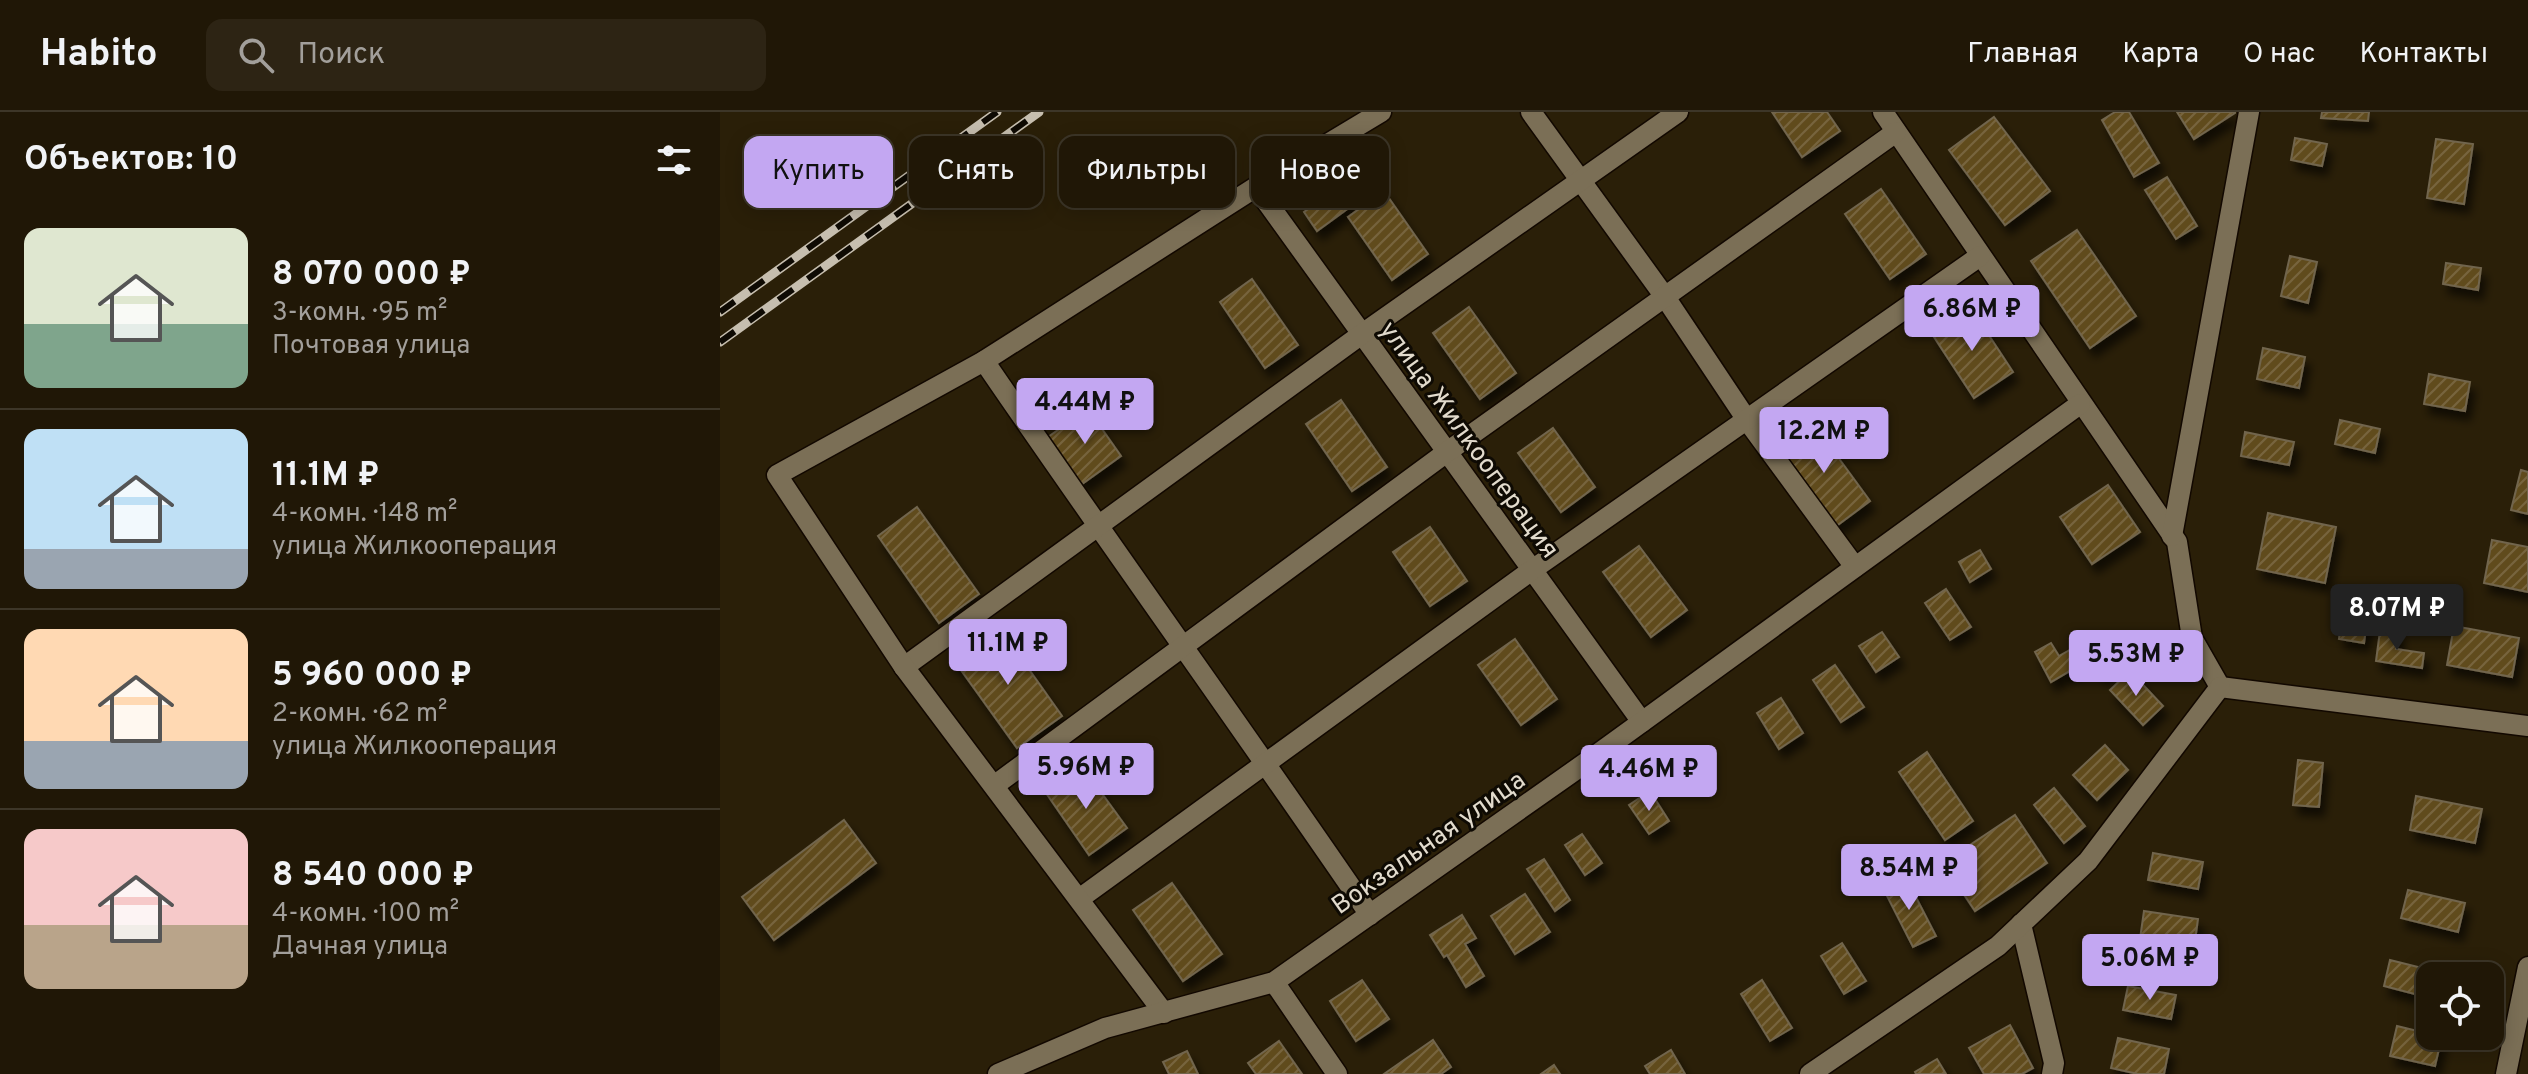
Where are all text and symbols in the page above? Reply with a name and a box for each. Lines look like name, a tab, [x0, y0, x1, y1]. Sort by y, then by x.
search box	[206, 19, 766, 91]
text: Habito	[40, 31, 158, 80]
icon: search	[234, 33, 278, 77]
text: Поиск	[298, 37, 385, 74]
text: Главная	[1967, 37, 2078, 73]
text: Карта	[2122, 37, 2199, 73]
text: О нас	[2243, 37, 2316, 73]
text: Контакты	[2360, 37, 2488, 73]
chip: Купить	[744, 136, 893, 208]
chip: Снять	[909, 136, 1043, 208]
chip: Фильтры	[1059, 136, 1235, 208]
chip: Новое	[1251, 136, 1389, 208]
icon: filters	[652, 138, 696, 182]
text: Объектов: 10	[24, 139, 238, 182]
text: 8 070 000 ₽	[272, 254, 471, 297]
icon: home	[88, 260, 184, 356]
pin: 6.86M ₽	[1898, 285, 2046, 353]
text: 6.86M ₽	[1922, 294, 2022, 327]
text: 3-комн. · 95 m²	[272, 297, 447, 330]
street label: улица Жилкооперация	[1371, 315, 1565, 566]
text: Почтовая улица	[272, 330, 470, 363]
pin: 4.44M ₽	[1011, 378, 1159, 446]
text: 4.44M ₽	[1034, 387, 1136, 420]
pin: 12.2M ₽	[1750, 407, 1898, 475]
text: 12.2M ₽	[1777, 416, 1871, 449]
text: 11.1M ₽	[272, 455, 380, 498]
icon: home	[88, 461, 184, 557]
text: 4-комн. · 148 m²	[272, 498, 458, 531]
text: улица Жилкооперация	[272, 531, 557, 564]
pin: 8.07M ₽	[2323, 584, 2471, 652]
text: 8.07M ₽	[2348, 593, 2446, 626]
pin: 11.1M ₽	[934, 619, 1082, 687]
text: 11.1M ₽	[967, 628, 1049, 661]
pin: 5.53M ₽	[2062, 630, 2210, 698]
text: 5.53M ₽	[2087, 639, 2185, 672]
text: 5 960 000 ₽	[272, 655, 472, 698]
icon: home	[88, 661, 184, 757]
text: 2-комн. · 62 m²	[272, 698, 448, 731]
text: улица Жилкооперация	[272, 731, 557, 764]
pin: 5.96M ₽	[1012, 743, 1160, 811]
pin: 4.46M ₽	[1575, 745, 1723, 813]
text: 5.96M ₽	[1037, 752, 1135, 785]
text: 4.46M ₽	[1599, 754, 1699, 787]
street label: Вокзальная улица	[1326, 765, 1533, 923]
pin: 8.54M ₽	[1835, 844, 1983, 912]
text: 8.54M ₽	[1859, 853, 1959, 886]
text: 8 540 000 ₽	[272, 855, 474, 898]
icon: home	[88, 861, 184, 957]
text: 4-комн. · 100 m²	[272, 898, 459, 931]
text: Дачная улица	[272, 931, 448, 964]
pin: 5.06M ₽	[2076, 934, 2224, 1002]
text: 5.06M ₽	[2100, 943, 2200, 976]
map controls	[2416, 962, 2504, 1050]
button: locate	[2416, 962, 2504, 1050]

